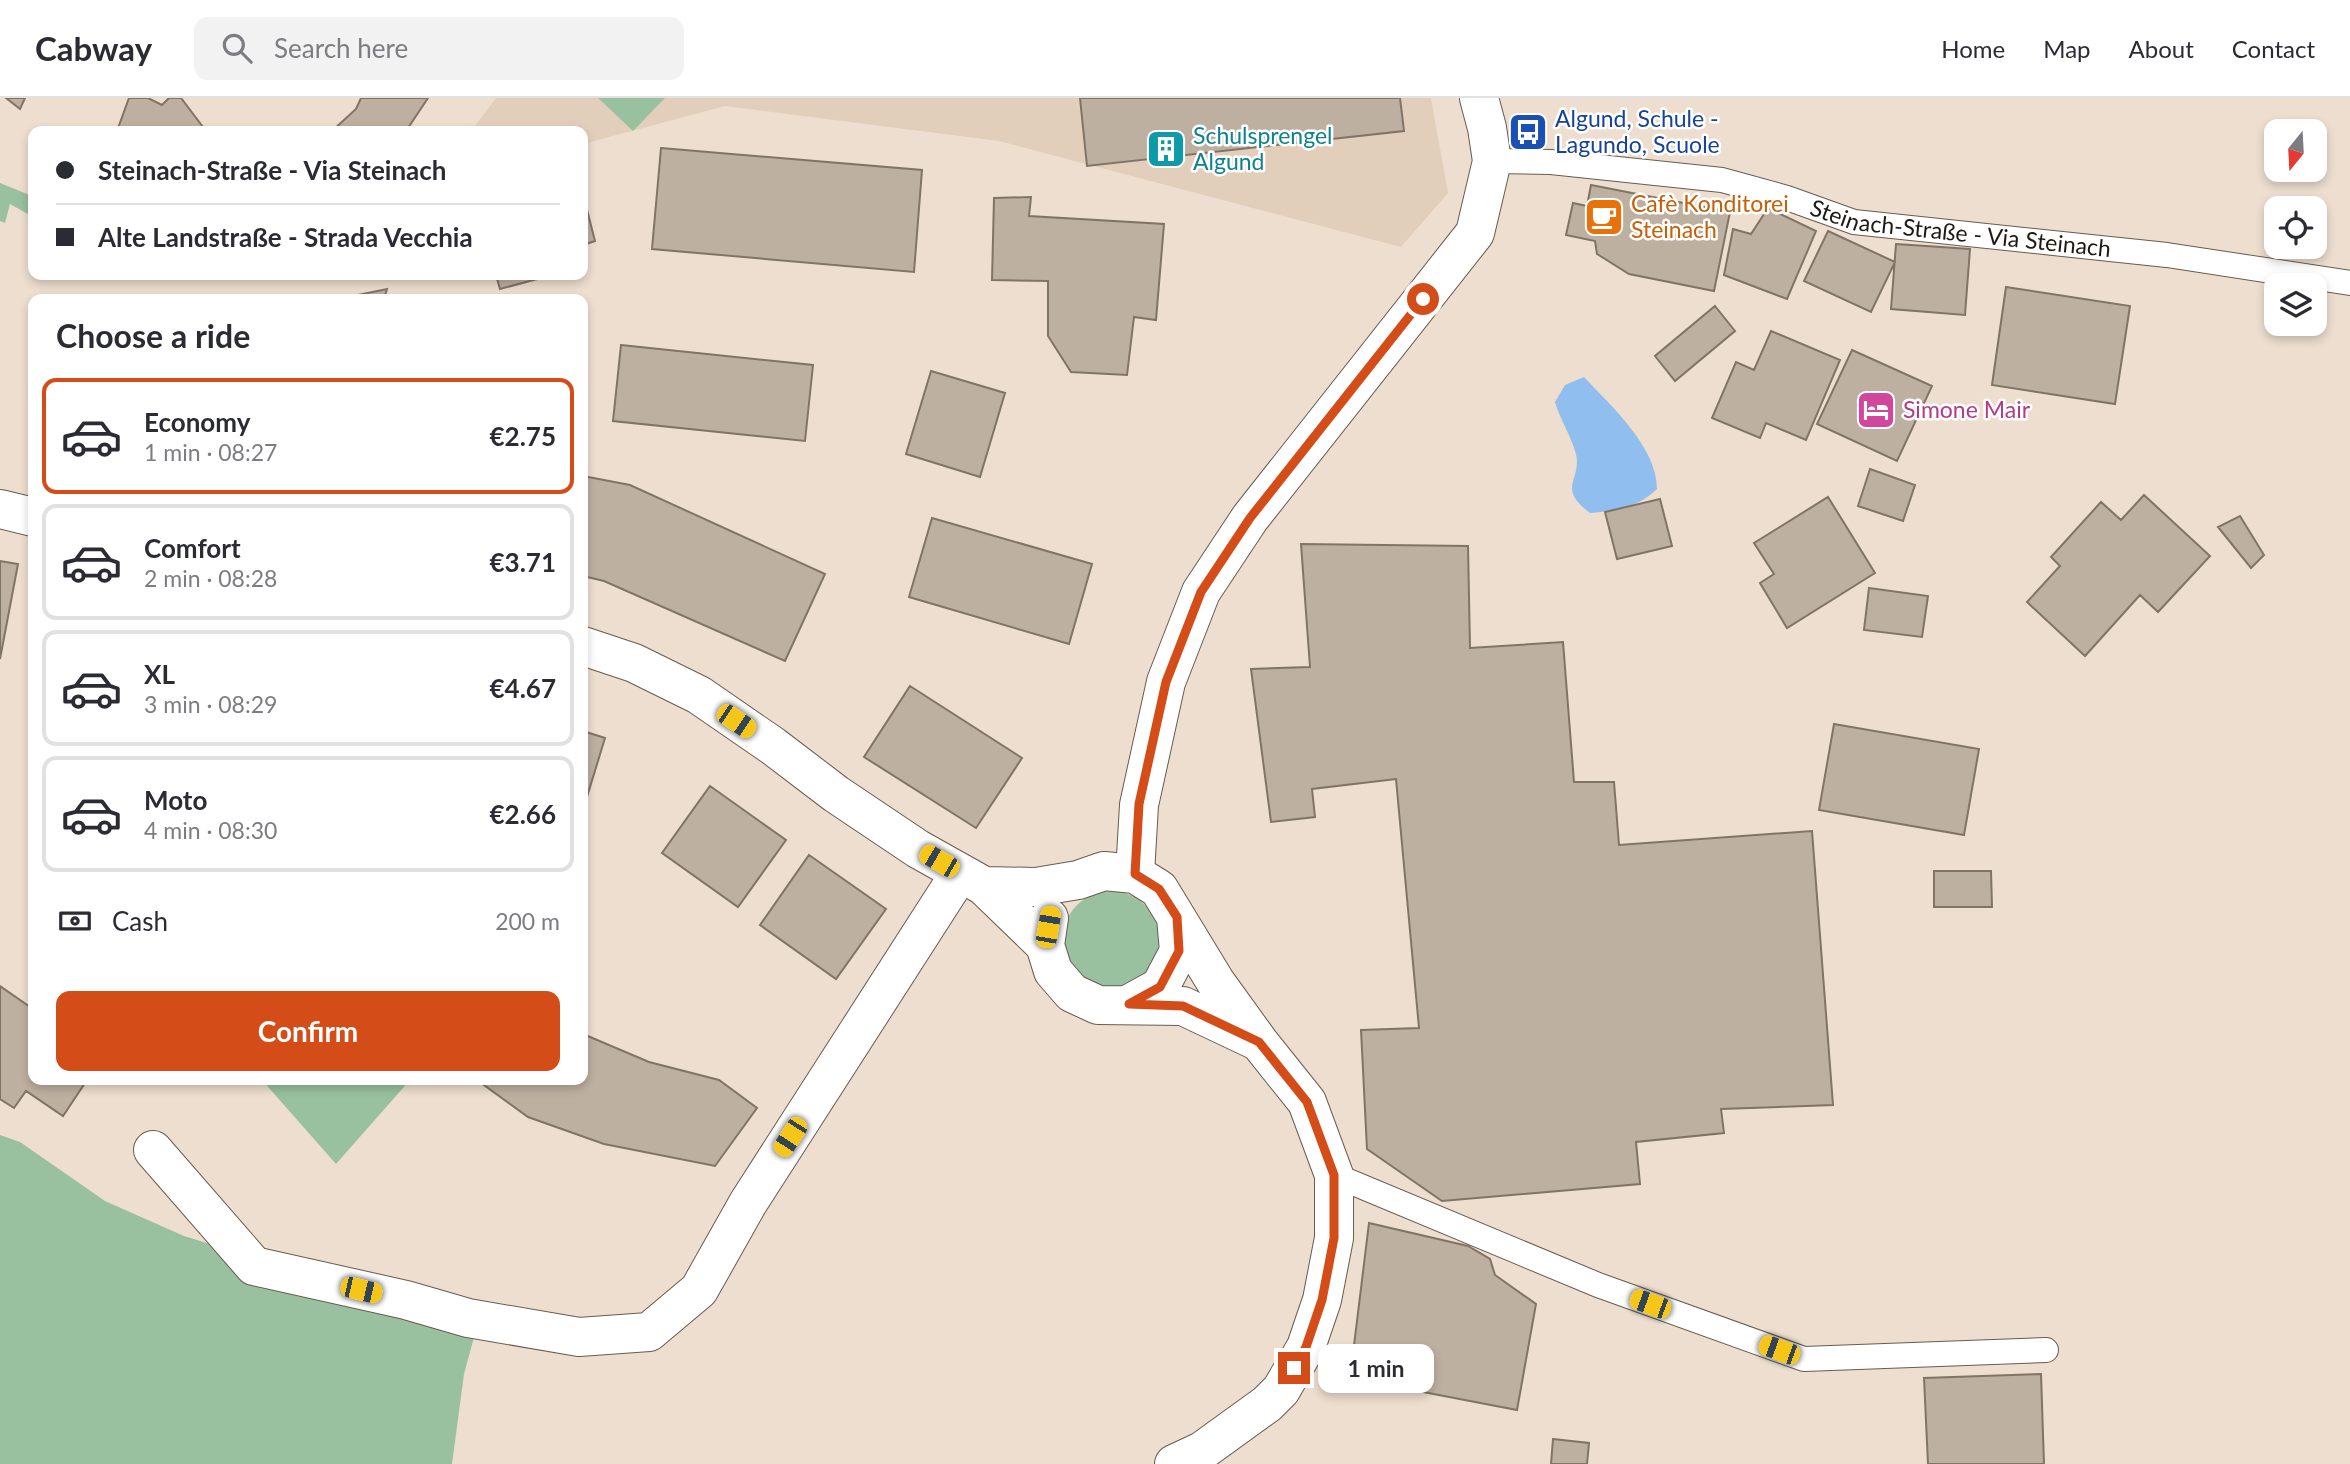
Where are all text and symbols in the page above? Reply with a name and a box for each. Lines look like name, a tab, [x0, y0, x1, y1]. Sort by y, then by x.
search box	[194, 17, 684, 80]
text: Cabway	[35, 28, 152, 68]
icon: search	[218, 29, 256, 67]
text: Search here	[274, 32, 408, 64]
text: Home	[1941, 34, 2005, 63]
text: Map	[2043, 34, 2091, 63]
text: About	[2129, 34, 2194, 63]
text: Contact	[2232, 34, 2315, 63]
place label: Algund, Schule - Lagundo, Scuole	[1555, 104, 1720, 158]
bus stop icon: Algund, Schule - Lagundo, Scuole	[1507, 111, 1549, 153]
north arrow	[2264, 119, 2328, 182]
map controls	[2264, 119, 2327, 336]
place label: Schulsprengel Algund	[1193, 121, 1333, 175]
building icon: Schulsprengel Algund	[1145, 128, 1187, 170]
text: Steinach-Straße - Via Steinach	[98, 154, 446, 186]
place label: Cafè Konditorei Steinach	[1631, 189, 1789, 243]
street label: Steinach-Straße - Via Steinach	[1807, 193, 2112, 262]
cafe icon: Cafè Konditorei Steinach	[1583, 196, 1625, 238]
button: locate	[2264, 196, 2327, 259]
text: Alte Landstraße - Strada Vecchia	[98, 221, 473, 253]
button: layers	[2264, 273, 2327, 336]
route start	[1407, 283, 1439, 315]
text: Choose a ride	[56, 316, 250, 355]
hotel icon: Simone Mair	[1855, 389, 1897, 431]
place label: Simone Mair	[1903, 395, 2031, 423]
icon: car	[60, 405, 123, 468]
text: Economy	[144, 406, 250, 438]
text: €2.75	[490, 420, 556, 452]
text: 1 min · 08:27	[144, 438, 277, 466]
icon: car	[60, 531, 123, 594]
text: Comfort	[144, 532, 241, 564]
text: €3.71	[490, 546, 556, 578]
text: 2 min · 08:28	[144, 564, 277, 592]
icon: car	[60, 657, 123, 720]
text: XL	[144, 658, 175, 690]
text: €4.67	[490, 672, 556, 704]
text: 3 min · 08:29	[144, 690, 277, 718]
car	[713, 701, 760, 741]
icon: car	[60, 783, 123, 846]
text: Moto	[144, 784, 207, 816]
text: €2.66	[490, 798, 556, 830]
text: 4 min · 08:30	[144, 816, 277, 844]
car	[916, 841, 963, 881]
icon: cash	[56, 902, 94, 940]
car	[1035, 904, 1062, 950]
text: Cash	[112, 905, 168, 937]
text: 200 m	[495, 907, 560, 935]
button: Confirm	[56, 991, 560, 1071]
car	[770, 1114, 811, 1160]
car	[339, 1275, 384, 1305]
car	[1627, 1287, 1674, 1321]
car	[1756, 1333, 1803, 1367]
callout: 1 min	[1318, 1344, 1434, 1392]
route end	[1278, 1352, 1310, 1384]
text: 1 min	[1347, 1354, 1405, 1382]

